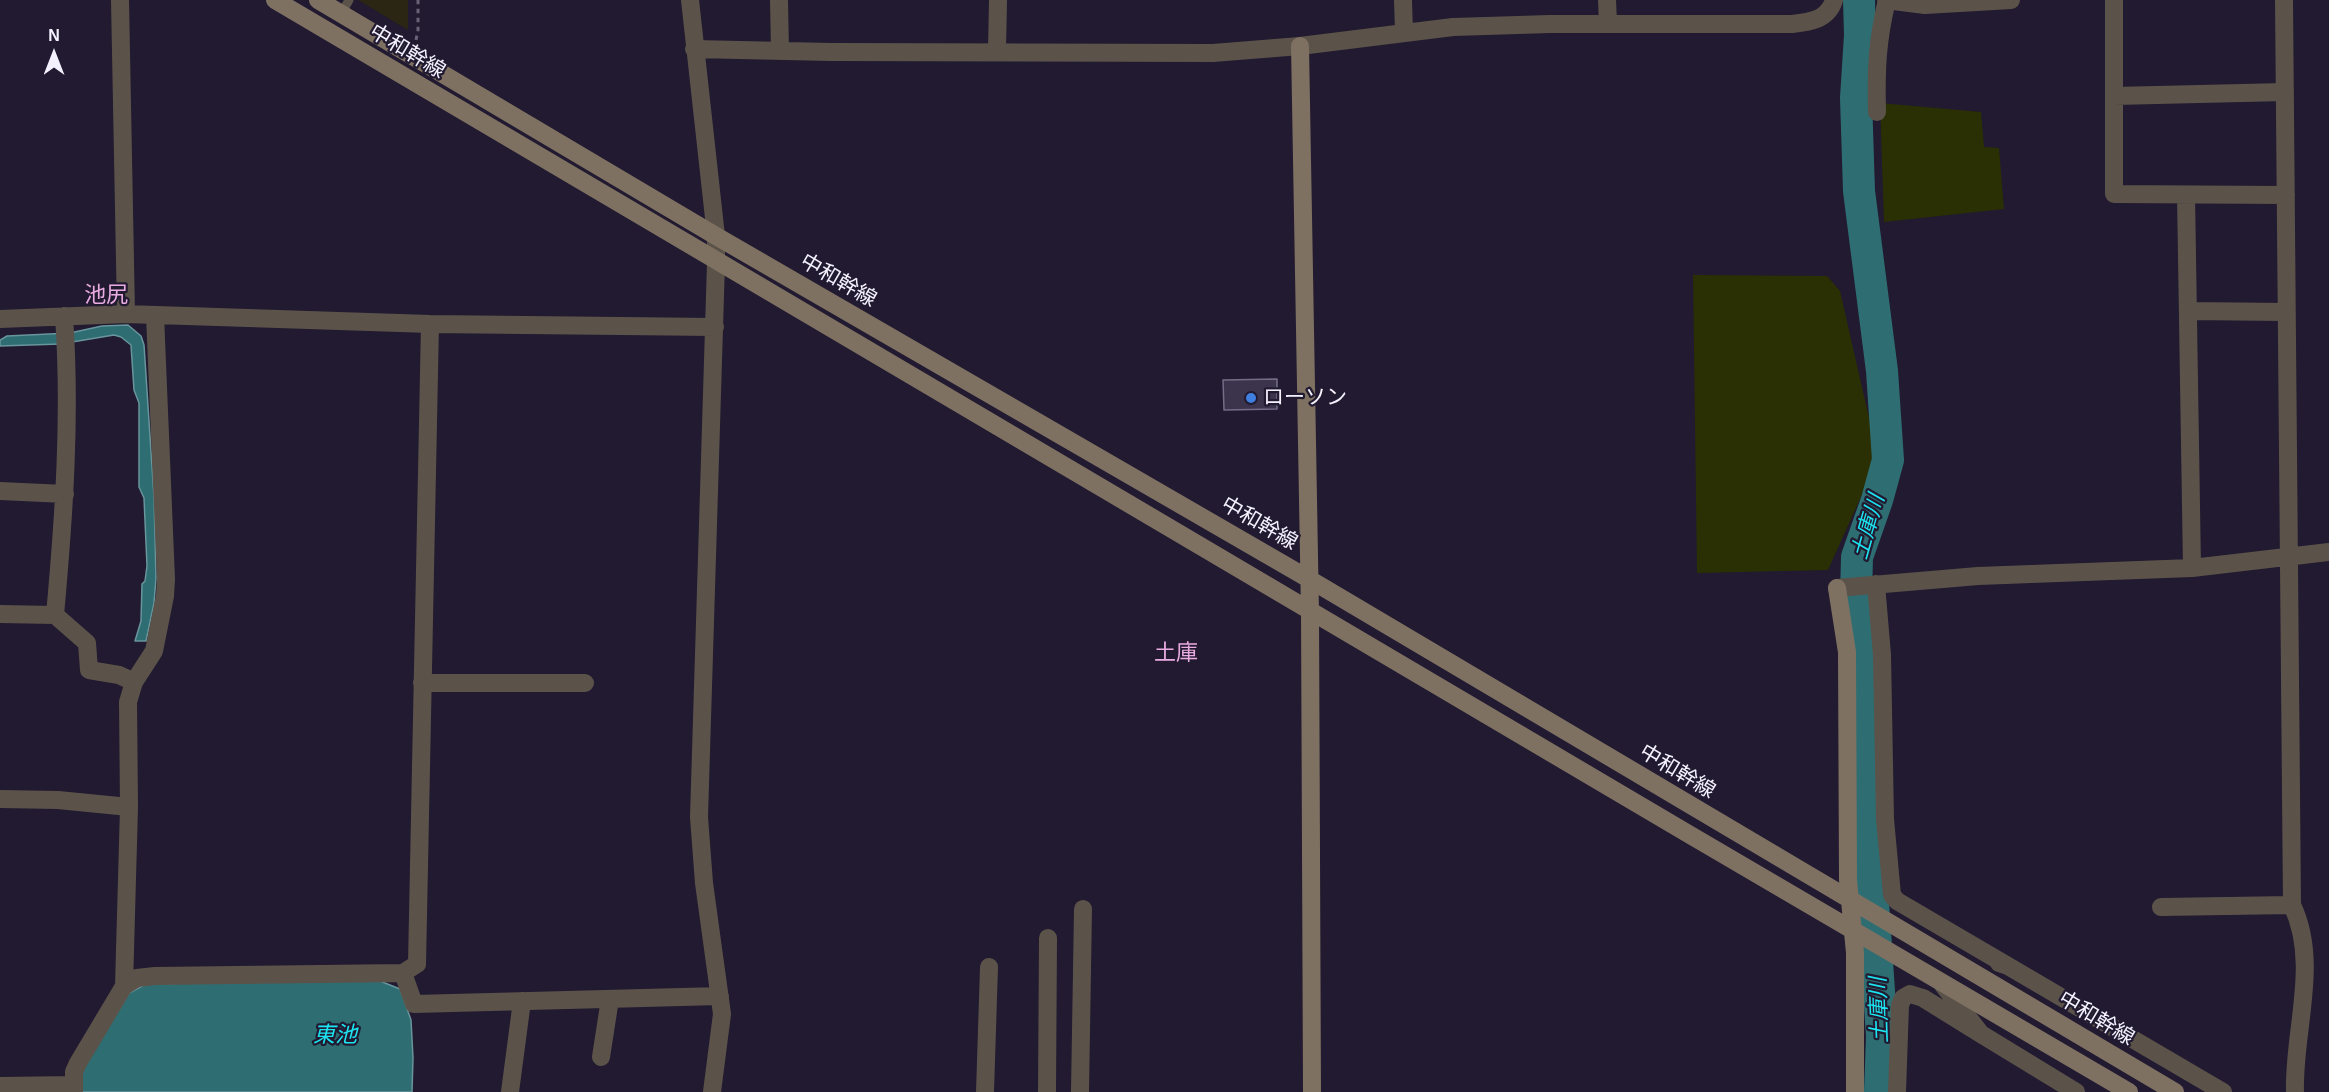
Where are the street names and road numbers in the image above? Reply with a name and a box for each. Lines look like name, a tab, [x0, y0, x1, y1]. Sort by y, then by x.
street label: 中和幹線	[365, 20, 449, 84]
street label: 中和幹線	[795, 249, 881, 313]
street label: 中和幹線	[1216, 492, 1302, 556]
street label: 中和幹線	[1635, 740, 1719, 804]
street label: 中和幹線	[2054, 987, 2138, 1051]

